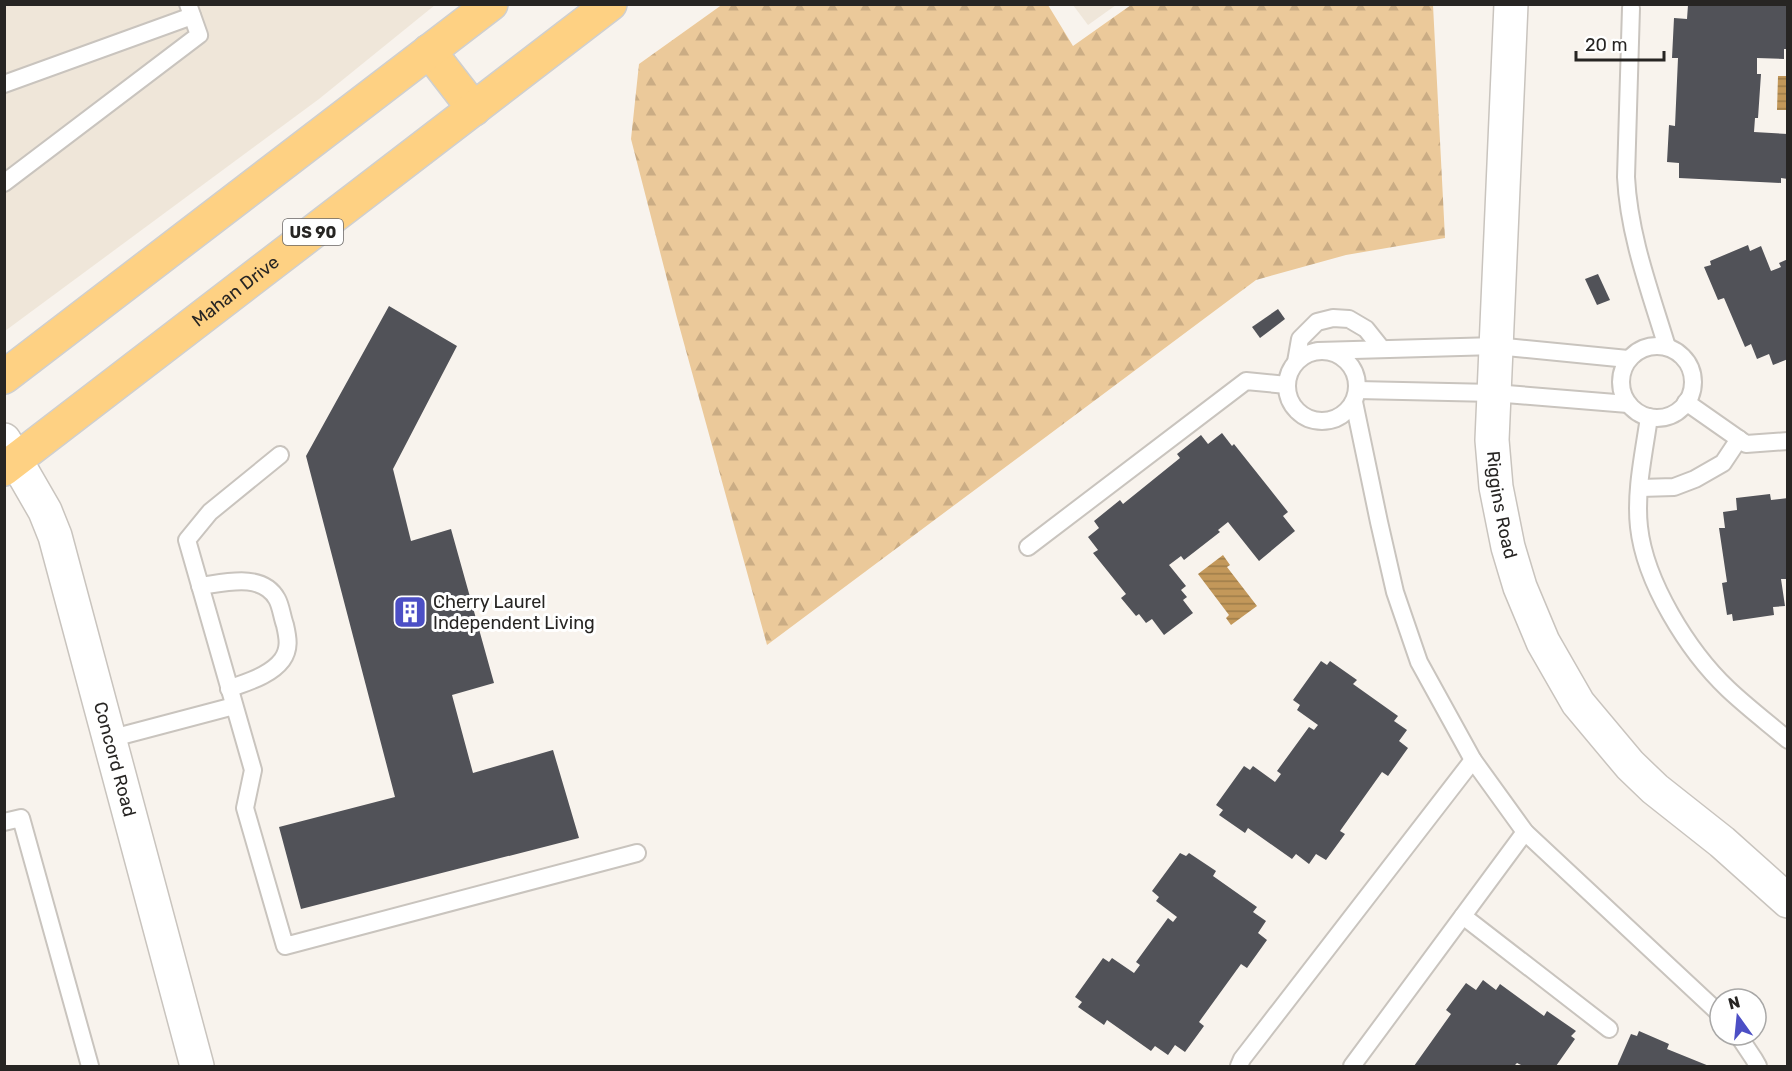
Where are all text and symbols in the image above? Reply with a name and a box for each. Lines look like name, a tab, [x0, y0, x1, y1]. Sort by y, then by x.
scale bar	[1576, 24, 1664, 62]
text: 20 m	[1585, 34, 1627, 56]
road number: US 90	[283, 219, 343, 245]
street label: Mahan Drive	[188, 251, 284, 332]
street label: Riggins Road	[1482, 450, 1522, 562]
place label: Cherry Laurel Independent Living	[433, 591, 595, 634]
building icon: Cherry Laurel Independent Living	[392, 594, 428, 630]
street label: Concord Road	[89, 699, 141, 819]
north arrow	[1708, 987, 1768, 1047]
text: N	[1726, 992, 1742, 1014]

